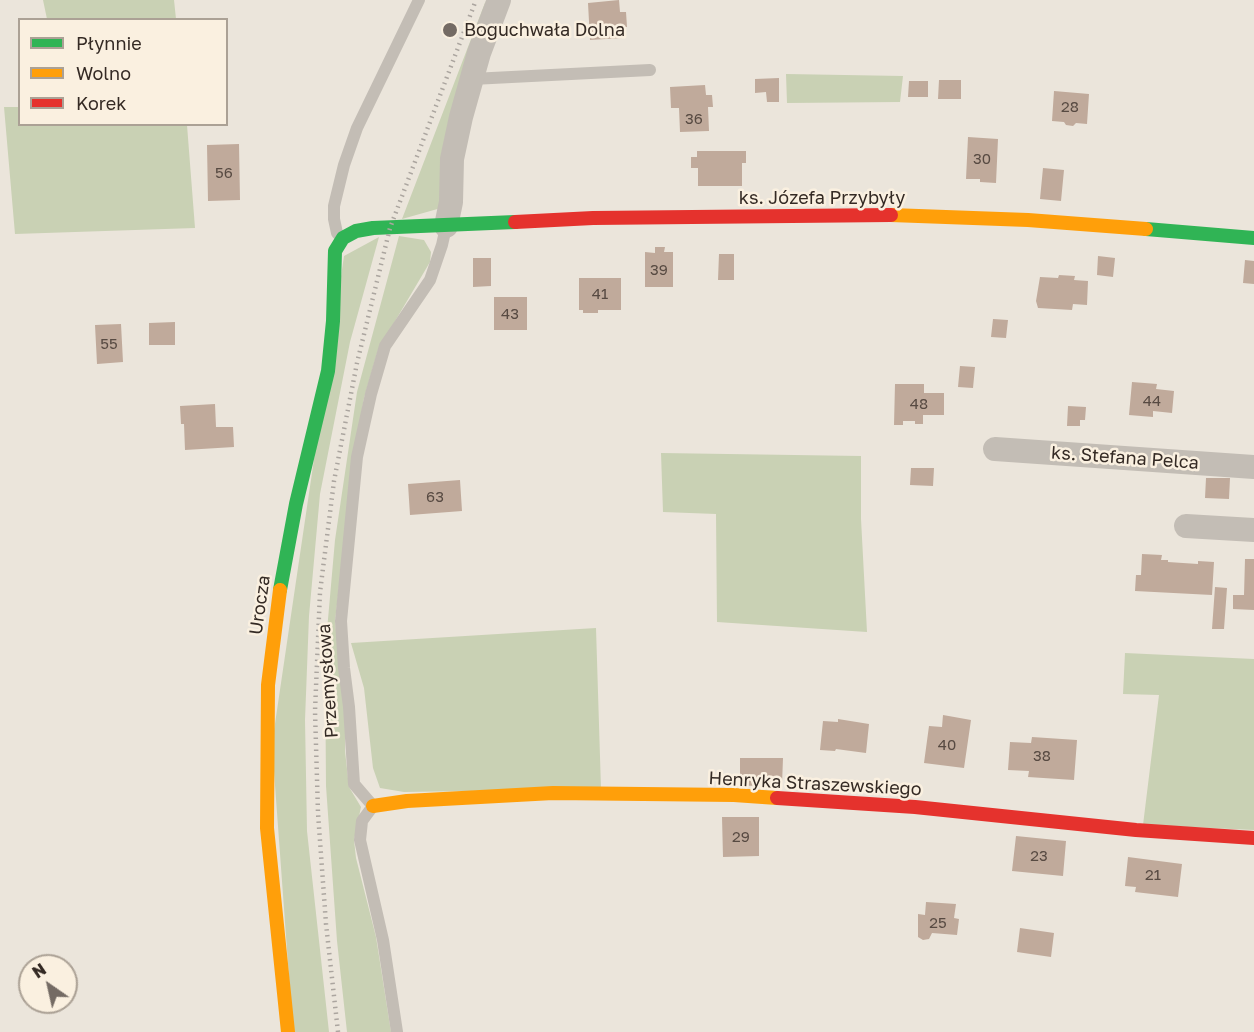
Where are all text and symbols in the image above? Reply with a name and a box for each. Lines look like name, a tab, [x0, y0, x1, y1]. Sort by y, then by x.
legend	[18, 18, 228, 126]
place label: Boguchwała Dolna	[464, 19, 625, 41]
marker: Boguchwała Dolna	[441, 21, 459, 39]
text: Płynnie	[76, 32, 142, 54]
text: Wolno	[76, 62, 131, 84]
text: Korek	[76, 92, 126, 114]
house number: 28	[1061, 98, 1079, 116]
house number: 36	[685, 110, 703, 128]
house number: 30	[973, 150, 991, 168]
house number: 56	[215, 164, 233, 182]
street label: ks. Józefa Przybyły	[739, 187, 905, 209]
house number: 39	[650, 261, 668, 279]
house number: 41	[592, 285, 608, 303]
house number: 43	[501, 305, 519, 323]
house number: 55	[100, 335, 118, 353]
house number: 44	[1143, 392, 1161, 410]
house number: 48	[910, 395, 928, 413]
street label: ks. Stefana Pelca	[1050, 442, 1200, 474]
house number: 63	[426, 488, 444, 506]
street label: Urocza	[245, 574, 275, 636]
street label: Przemysłowa	[313, 623, 343, 739]
house number: 40	[938, 736, 956, 754]
house number: 38	[1033, 747, 1051, 765]
street label: Henryka Straszewskiego	[708, 768, 922, 800]
house number: 29	[732, 828, 750, 846]
house number: 23	[1030, 847, 1048, 865]
house number: 21	[1145, 866, 1161, 884]
house number: 25	[929, 914, 947, 932]
north arrow	[18, 954, 78, 1014]
text: N	[28, 959, 50, 982]

